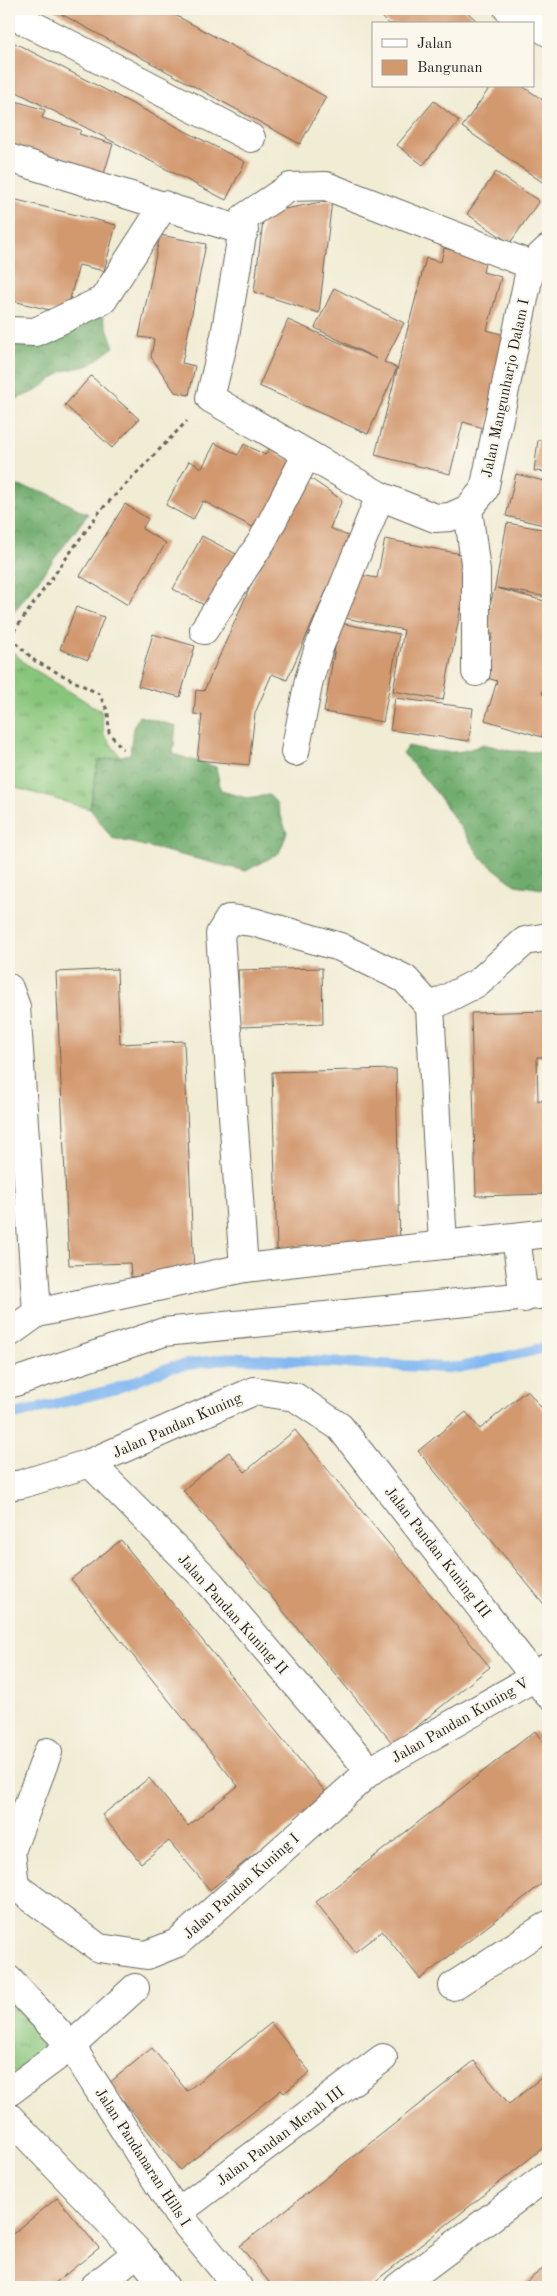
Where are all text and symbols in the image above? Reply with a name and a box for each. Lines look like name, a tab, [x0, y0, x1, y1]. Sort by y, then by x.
legend	[372, 22, 534, 88]
text: Jalan	[417, 37, 452, 52]
text: Bangunan	[417, 61, 483, 76]
street label: Jalan Mangunharjo Dalam I	[480, 298, 533, 479]
street label: Jalan Pandan Kuning	[111, 1391, 244, 1462]
street label: Jalan Pandan Kuning III	[381, 1485, 492, 1621]
street label: Jalan Pandan Kuning II	[174, 1552, 290, 1678]
street label: Jalan Pandan Kuning V	[390, 1676, 532, 1767]
street label: Jalan Pandan Kuning I	[181, 1831, 303, 1943]
street label: Jalan Pandan Merah III	[215, 2085, 347, 2190]
street label: Jalan Pandanaran Hills I	[91, 2086, 192, 2230]

